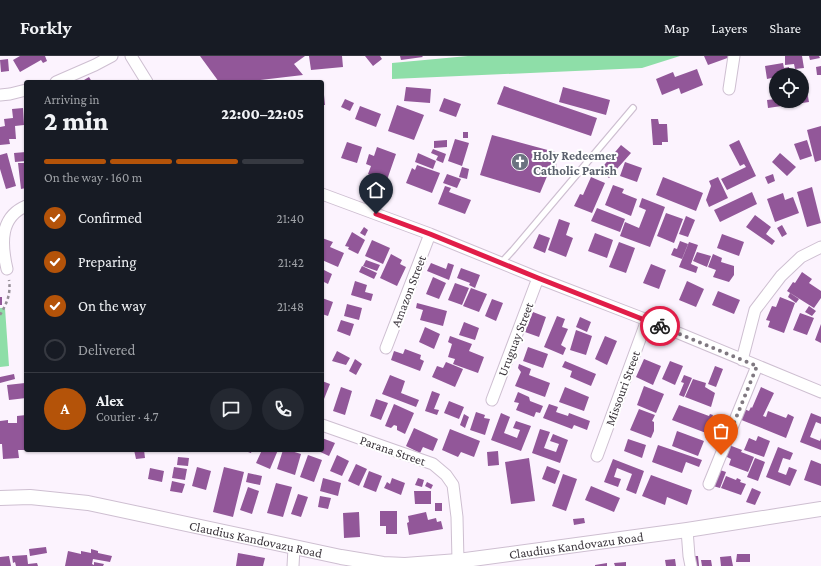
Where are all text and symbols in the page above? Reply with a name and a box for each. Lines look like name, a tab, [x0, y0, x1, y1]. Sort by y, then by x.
text: Forkly	[20, 17, 72, 38]
text: Map	[664, 20, 689, 36]
text: Layers	[711, 20, 748, 36]
text: Share	[770, 20, 801, 36]
map controls	[769, 68, 809, 108]
button: locate	[769, 68, 809, 108]
text: Arriving in	[44, 92, 100, 107]
text: 22:00–22:05	[221, 106, 304, 122]
text: 2 min	[44, 107, 108, 136]
place label: Holy Redeemer Catholic Parish	[533, 148, 618, 178]
church icon: Holy Redeemer Catholic Parish	[510, 152, 530, 172]
text: On the way · 160 m	[44, 170, 142, 185]
pin	[359, 173, 393, 214]
icon: home	[365, 179, 387, 201]
icon: check	[44, 207, 66, 229]
text: Confirmed	[78, 210, 142, 226]
text: 21:40	[277, 211, 304, 226]
icon: check	[44, 251, 66, 273]
street label: Amazon Street	[388, 253, 429, 329]
text: Preparing	[78, 254, 137, 270]
text: 21:42	[278, 255, 304, 270]
icon: check	[44, 295, 66, 317]
text: On the way	[78, 298, 146, 314]
text: 21:48	[277, 299, 304, 314]
street label: Uruguay Street	[494, 299, 537, 378]
courier	[640, 306, 680, 346]
icon: bike	[649, 315, 671, 337]
text: Delivered	[78, 342, 135, 358]
street label: Missouri Street	[602, 348, 643, 428]
button: chat	[210, 388, 252, 430]
button: phone	[262, 388, 304, 430]
text: Alex	[96, 393, 124, 409]
text: A	[61, 401, 69, 417]
text: Courier · 4.7	[96, 409, 159, 424]
pin	[704, 414, 738, 455]
icon: bag	[710, 420, 732, 442]
street label: Parana Street	[358, 432, 428, 469]
street label: Claudius Kandovazu Road	[188, 518, 324, 561]
street label: Claudius Kandovazu Road	[508, 529, 645, 562]

